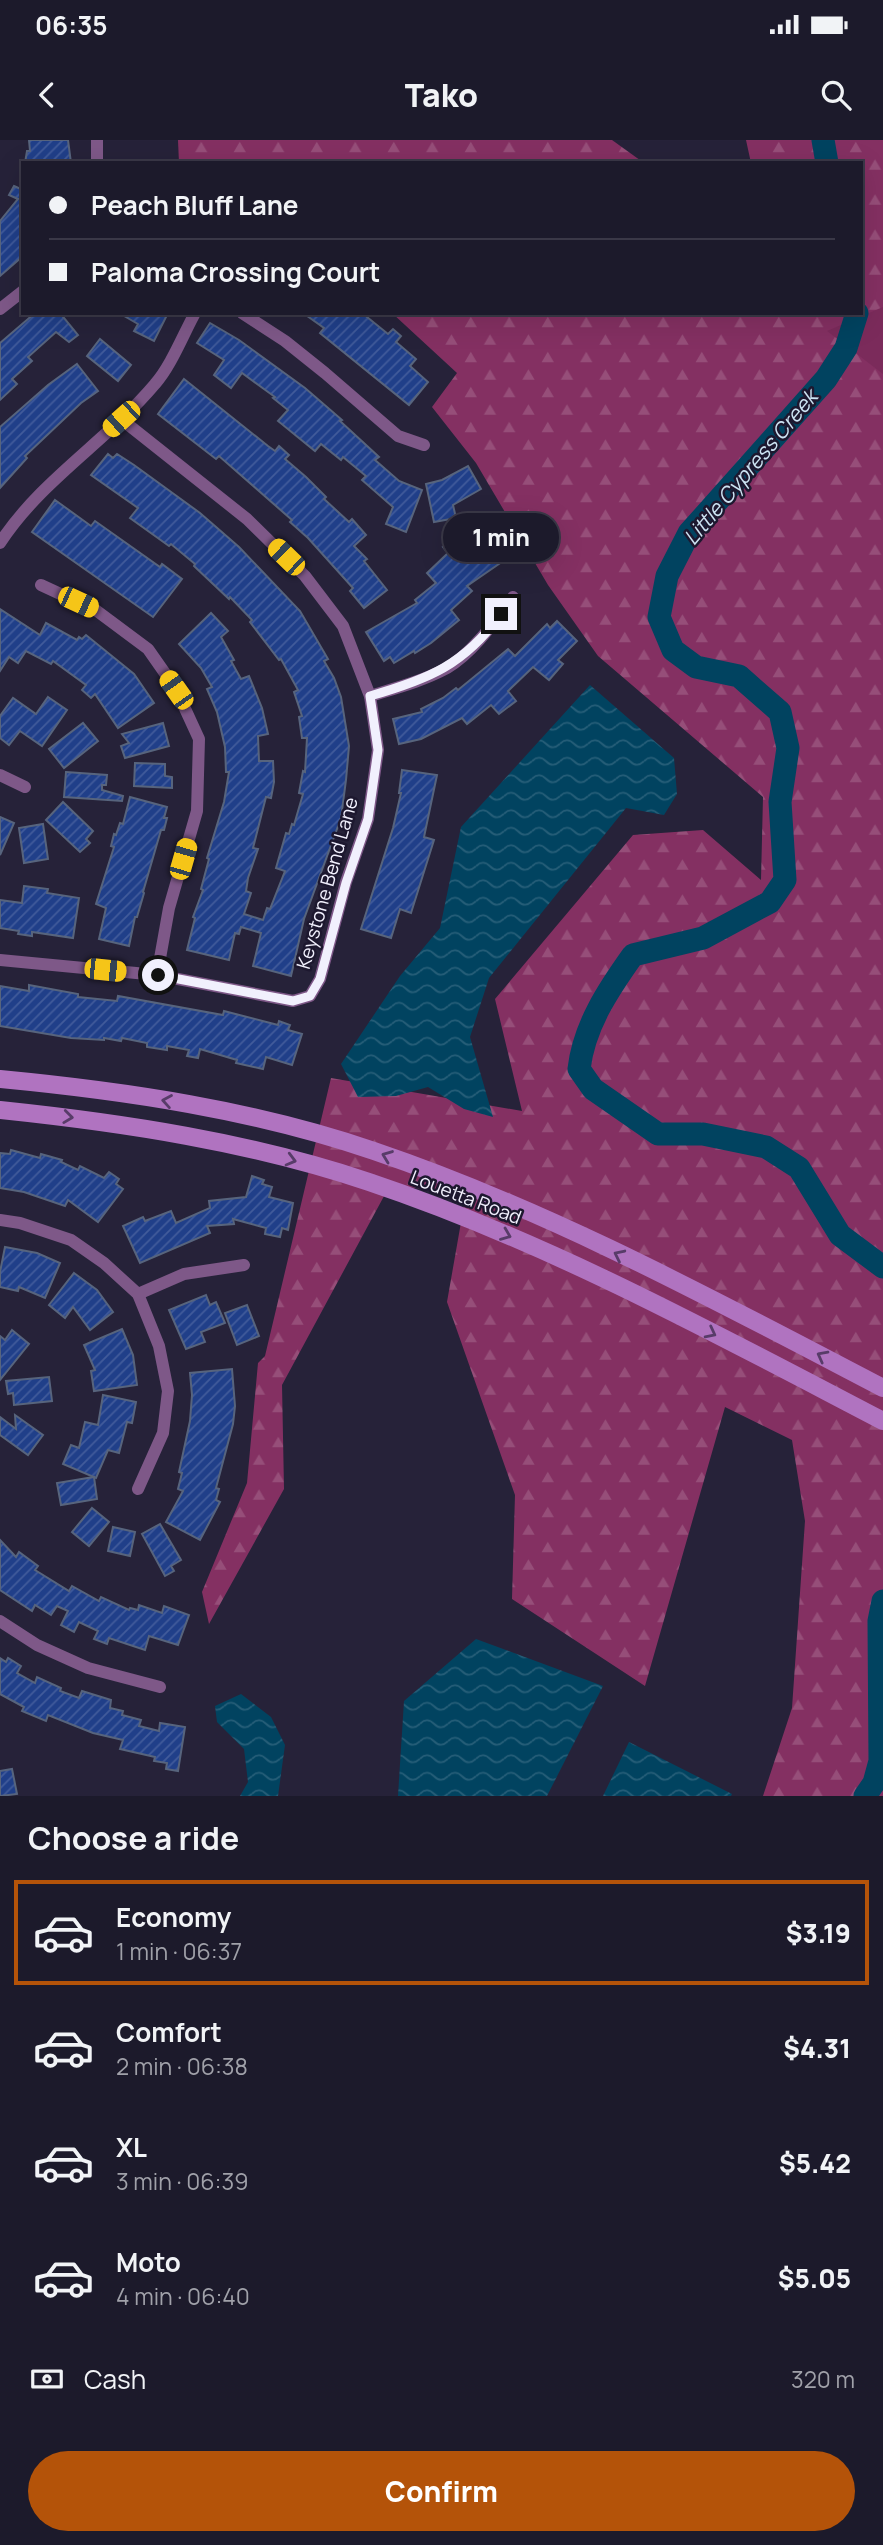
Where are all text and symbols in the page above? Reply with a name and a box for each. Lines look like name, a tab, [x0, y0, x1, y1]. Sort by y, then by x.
text: 06:35	[35, 7, 108, 43]
text: Tako	[405, 73, 478, 117]
icon: back	[28, 76, 66, 114]
icon: search	[817, 76, 855, 114]
text: Peach Bluff Lane	[91, 187, 298, 223]
text: Paloma Crossing Court	[91, 254, 380, 290]
water label: Little Cypress Creek	[677, 382, 825, 550]
car	[99, 397, 144, 441]
callout: 1 min	[443, 512, 559, 561]
text: 1 min	[472, 521, 530, 553]
car	[264, 535, 309, 579]
car	[55, 584, 102, 620]
route end	[485, 598, 517, 630]
car	[156, 667, 197, 713]
street label: Keystone Bend Lane	[290, 794, 364, 972]
car	[168, 836, 199, 882]
car	[84, 957, 127, 983]
route start	[142, 959, 174, 991]
one-way arrow	[161, 1094, 173, 1109]
one-way arrow	[62, 1110, 74, 1125]
one-way arrow	[382, 1150, 394, 1164]
one-way arrow	[285, 1152, 297, 1166]
street label: Louetta Road	[407, 1164, 525, 1230]
one-way arrow	[498, 1227, 511, 1241]
one-way arrow	[614, 1249, 626, 1263]
one-way arrow	[704, 1324, 716, 1338]
one-way arrow	[817, 1351, 830, 1364]
text: Choose a ride	[28, 1816, 239, 1860]
text: Economy	[116, 1899, 231, 1935]
icon: car	[32, 1901, 95, 1964]
text: $3.19	[786, 1915, 851, 1951]
text: 1 min · 06:37	[116, 1935, 242, 1967]
text: Comfort	[116, 2014, 222, 2050]
icon: car	[32, 2016, 95, 2079]
text: $4.31	[783, 2030, 851, 2066]
text: 2 min · 06:38	[116, 2050, 248, 2082]
text: XL	[116, 2129, 147, 2165]
icon: car	[32, 2131, 95, 2194]
text: $5.42	[779, 2145, 851, 2181]
text: 3 min · 06:39	[116, 2165, 248, 2197]
text: Moto	[116, 2244, 181, 2280]
icon: car	[32, 2246, 95, 2309]
text: $5.05	[778, 2260, 851, 2296]
text: 4 min · 06:40	[116, 2280, 250, 2312]
icon: cash	[28, 2360, 66, 2398]
text: Cash	[84, 2361, 146, 2397]
text: 320 m	[791, 2363, 855, 2395]
button: Confirm	[28, 2451, 855, 2531]

